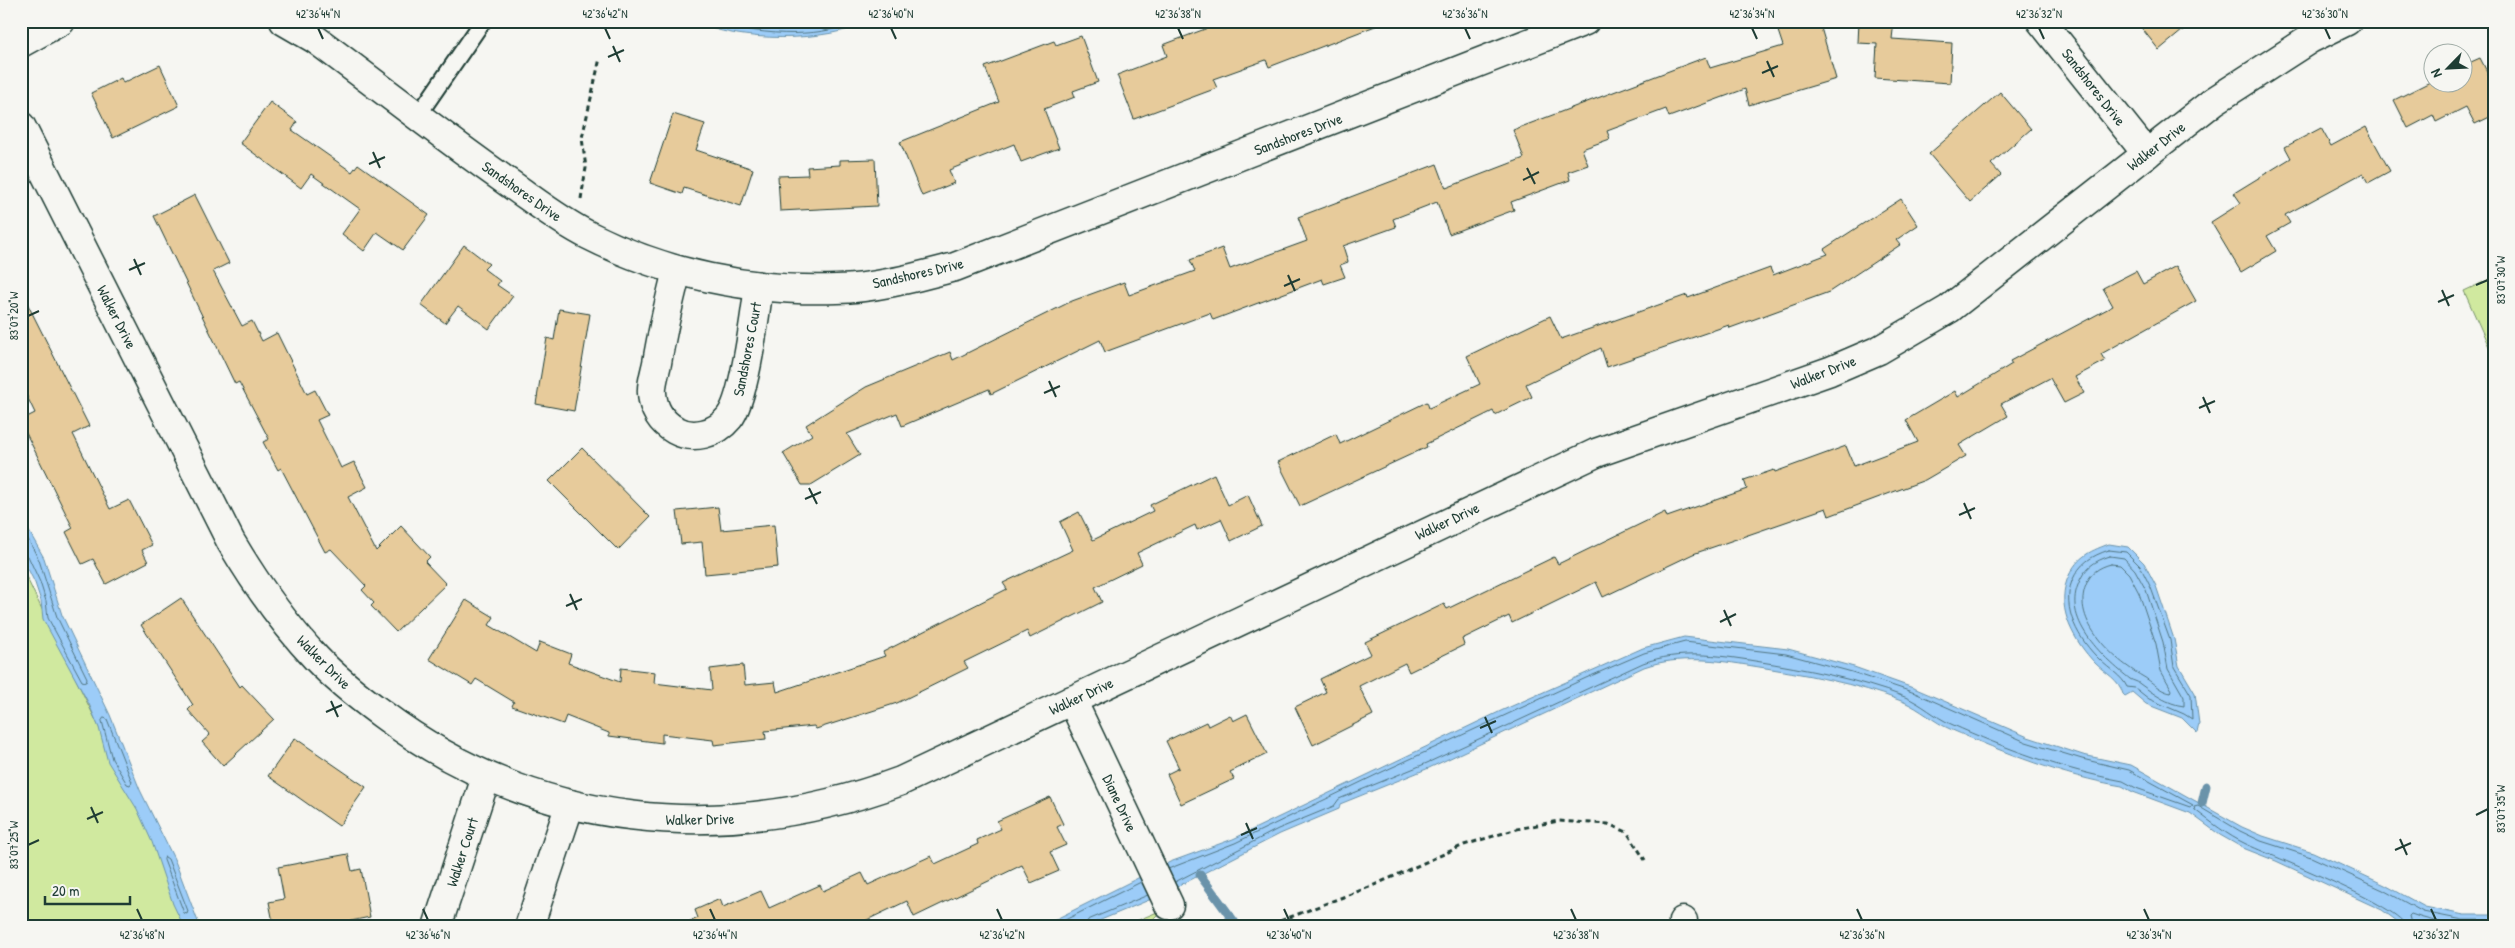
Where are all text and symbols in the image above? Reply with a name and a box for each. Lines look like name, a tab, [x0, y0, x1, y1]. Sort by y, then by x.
text: 42°36'44"N	[296, 5, 340, 22]
text: 42°36'42"N	[582, 5, 628, 22]
text: 42°36'40"N	[869, 5, 913, 22]
text: 42°36'38"N	[1155, 5, 1201, 22]
text: 42°36'36"N	[1442, 5, 1488, 22]
text: 42°36'34"N	[1730, 5, 1774, 22]
text: 42°36'32"N	[2016, 5, 2062, 22]
text: 42°36'30"N	[2302, 5, 2348, 22]
north arrow	[2422, 42, 2472, 92]
street label: Sandshores Drive	[2057, 44, 2131, 130]
text: N	[2425, 66, 2446, 81]
street label: Sandshores Drive	[1251, 108, 1345, 160]
street label: Walker Drive	[2122, 117, 2190, 175]
street label: Sandshores Drive	[478, 156, 566, 226]
street label: Sandshores Drive	[870, 252, 966, 294]
text: 83°07'30"W	[2492, 255, 2509, 304]
street label: Walker Drive	[92, 282, 142, 352]
text: 83°07'20"W	[5, 291, 22, 340]
street label: Sandshores Court	[728, 299, 767, 398]
street label: Walker Drive	[1787, 350, 1859, 394]
street label: Walker Drive	[1411, 497, 1483, 545]
street label: Walker Drive	[292, 630, 356, 694]
street label: Walker Drive	[1045, 672, 1117, 720]
street label: Diane Drive	[1098, 771, 1142, 835]
text: 83°07'35"W	[2492, 784, 2509, 833]
street label: Walker Drive	[665, 808, 735, 830]
street label: Walker Court	[441, 814, 483, 889]
text: 83°07'25"W	[5, 820, 22, 869]
scale bar	[45, 873, 130, 905]
text: 20 m	[52, 880, 79, 901]
text: 42°36'48"N	[120, 926, 164, 943]
text: 42°36'46"N	[406, 926, 450, 943]
text: 42°36'44"N	[693, 926, 737, 943]
text: 42°36'42"N	[979, 926, 1025, 943]
text: 42°36'40"N	[1267, 926, 1311, 943]
text: 42°36'38"N	[1553, 926, 1599, 943]
text: 42°36'36"N	[1839, 926, 1885, 943]
text: 42°36'34"N	[2127, 926, 2171, 943]
text: 42°36'32"N	[2413, 926, 2459, 943]

